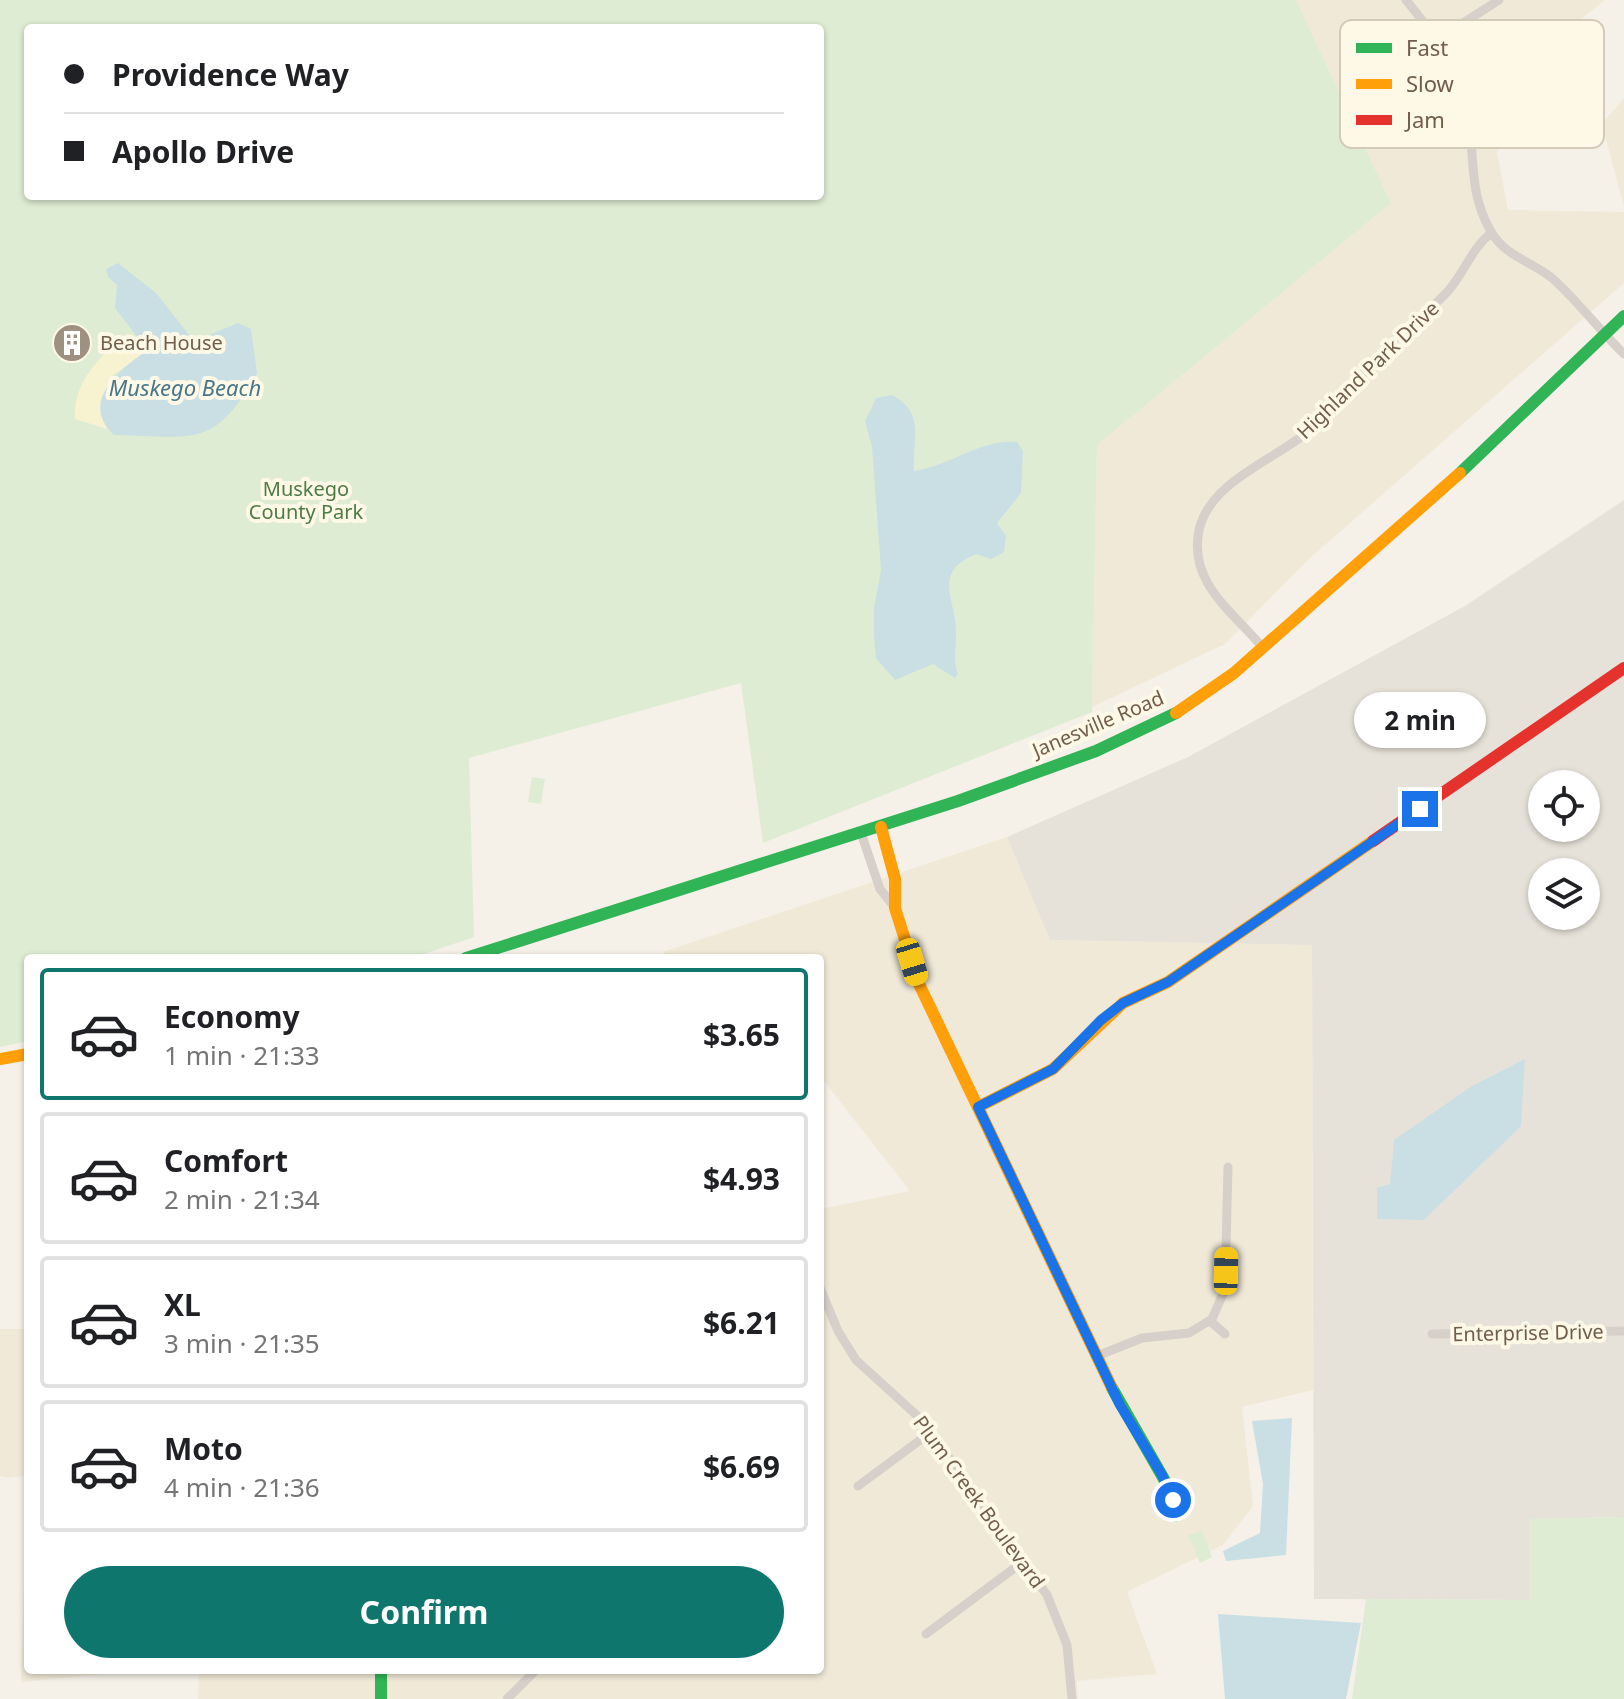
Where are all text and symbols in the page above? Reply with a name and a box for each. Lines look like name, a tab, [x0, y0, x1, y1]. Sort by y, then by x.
legend	[1340, 20, 1604, 148]
text: Fast	[1406, 32, 1448, 62]
text: Providence Way	[112, 54, 349, 95]
text: Slow	[1406, 68, 1455, 98]
text: Jam	[1404, 104, 1445, 134]
text: Apollo Drive	[112, 131, 294, 172]
street label: Highland Park Drive	[1291, 295, 1445, 445]
building icon: Beach House	[51, 322, 93, 364]
place label: Beach House	[100, 329, 223, 356]
water label: Muskego Beach	[109, 372, 261, 402]
park label: Muskego County Park	[249, 475, 363, 525]
street label: Janesville Road	[1026, 684, 1168, 764]
callout: 2 min	[1354, 693, 1486, 749]
text: 2 min	[1384, 702, 1456, 738]
map controls	[1528, 770, 1600, 930]
button: locate	[1528, 770, 1600, 842]
route end	[1402, 791, 1438, 827]
button: layers	[1528, 858, 1600, 930]
car	[894, 936, 930, 988]
text: Economy	[164, 996, 300, 1037]
icon: car	[68, 998, 140, 1070]
text: $3.65	[703, 1014, 780, 1055]
text: 1 min · 21:33	[164, 1037, 320, 1073]
text: Comfort	[164, 1140, 288, 1181]
icon: car	[68, 1142, 140, 1214]
text: $4.93	[703, 1158, 780, 1199]
text: 2 min · 21:34	[164, 1181, 320, 1217]
car	[1214, 1247, 1238, 1295]
text: XL	[164, 1284, 201, 1325]
icon: car	[68, 1286, 140, 1358]
text: $6.21	[703, 1302, 780, 1343]
street label: Enterprise Drive	[1452, 1318, 1604, 1347]
text: 3 min · 21:35	[164, 1325, 320, 1361]
street label: Plum Creek Boulevard	[908, 1410, 1051, 1594]
text: Moto	[164, 1428, 243, 1469]
icon: car	[68, 1430, 140, 1502]
text: $6.69	[703, 1446, 780, 1487]
text: 4 min · 21:36	[164, 1469, 320, 1505]
route start	[1155, 1482, 1191, 1518]
button: Confirm	[64, 1566, 784, 1658]

